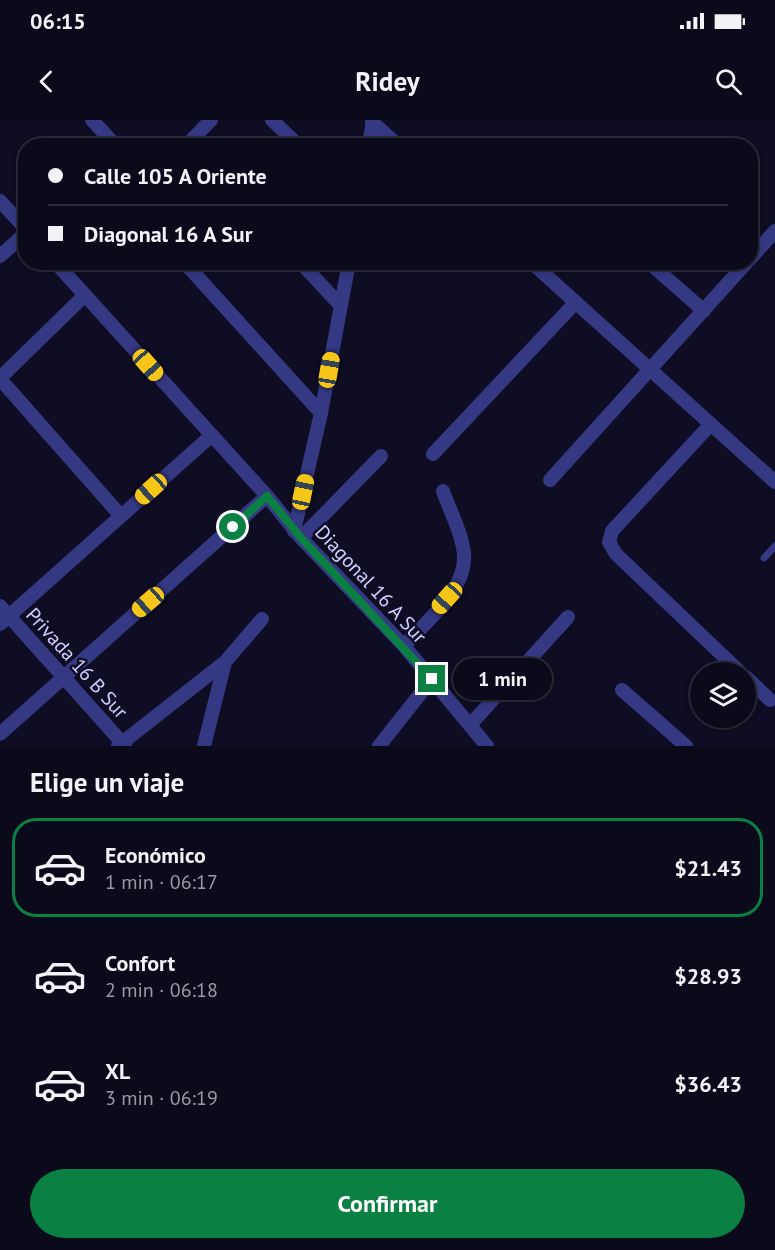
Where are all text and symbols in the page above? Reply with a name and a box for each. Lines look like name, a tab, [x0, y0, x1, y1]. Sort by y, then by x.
text: 06:15	[30, 7, 86, 35]
text: Ridey	[355, 64, 420, 98]
icon: back	[30, 65, 63, 98]
icon: search	[712, 65, 745, 98]
text: Calle 105 A Oriente	[84, 162, 267, 190]
text: Diagonal 16 A Sur	[84, 220, 252, 248]
car	[129, 346, 167, 384]
car	[317, 351, 341, 389]
car	[132, 470, 170, 508]
car	[290, 473, 316, 511]
route start	[219, 513, 246, 540]
street label: Diagonal 16 A Sur	[309, 519, 433, 649]
car	[428, 579, 466, 617]
car	[129, 583, 167, 621]
street label: Privada 16 B Sur	[20, 602, 134, 724]
callout: 1 min	[453, 658, 552, 700]
map controls	[690, 662, 756, 728]
button: layers	[690, 662, 756, 728]
route end	[418, 665, 445, 692]
text: 1 min	[478, 666, 527, 692]
text: Elige un viaje	[30, 765, 184, 799]
icon: car	[33, 841, 87, 895]
text: Económico	[105, 841, 206, 869]
text: $21.43	[674, 854, 742, 882]
text: 1 min · 06:17	[105, 869, 218, 895]
icon: car	[33, 949, 87, 1003]
text: Confort	[105, 949, 175, 977]
text: $28.93	[674, 962, 742, 990]
text: 2 min · 06:18	[105, 977, 218, 1003]
icon: car	[33, 1057, 87, 1111]
text: XL	[105, 1057, 130, 1085]
text: $36.43	[674, 1070, 742, 1098]
text: 3 min · 06:19	[105, 1085, 218, 1111]
button: Confirmar	[30, 1169, 745, 1238]

